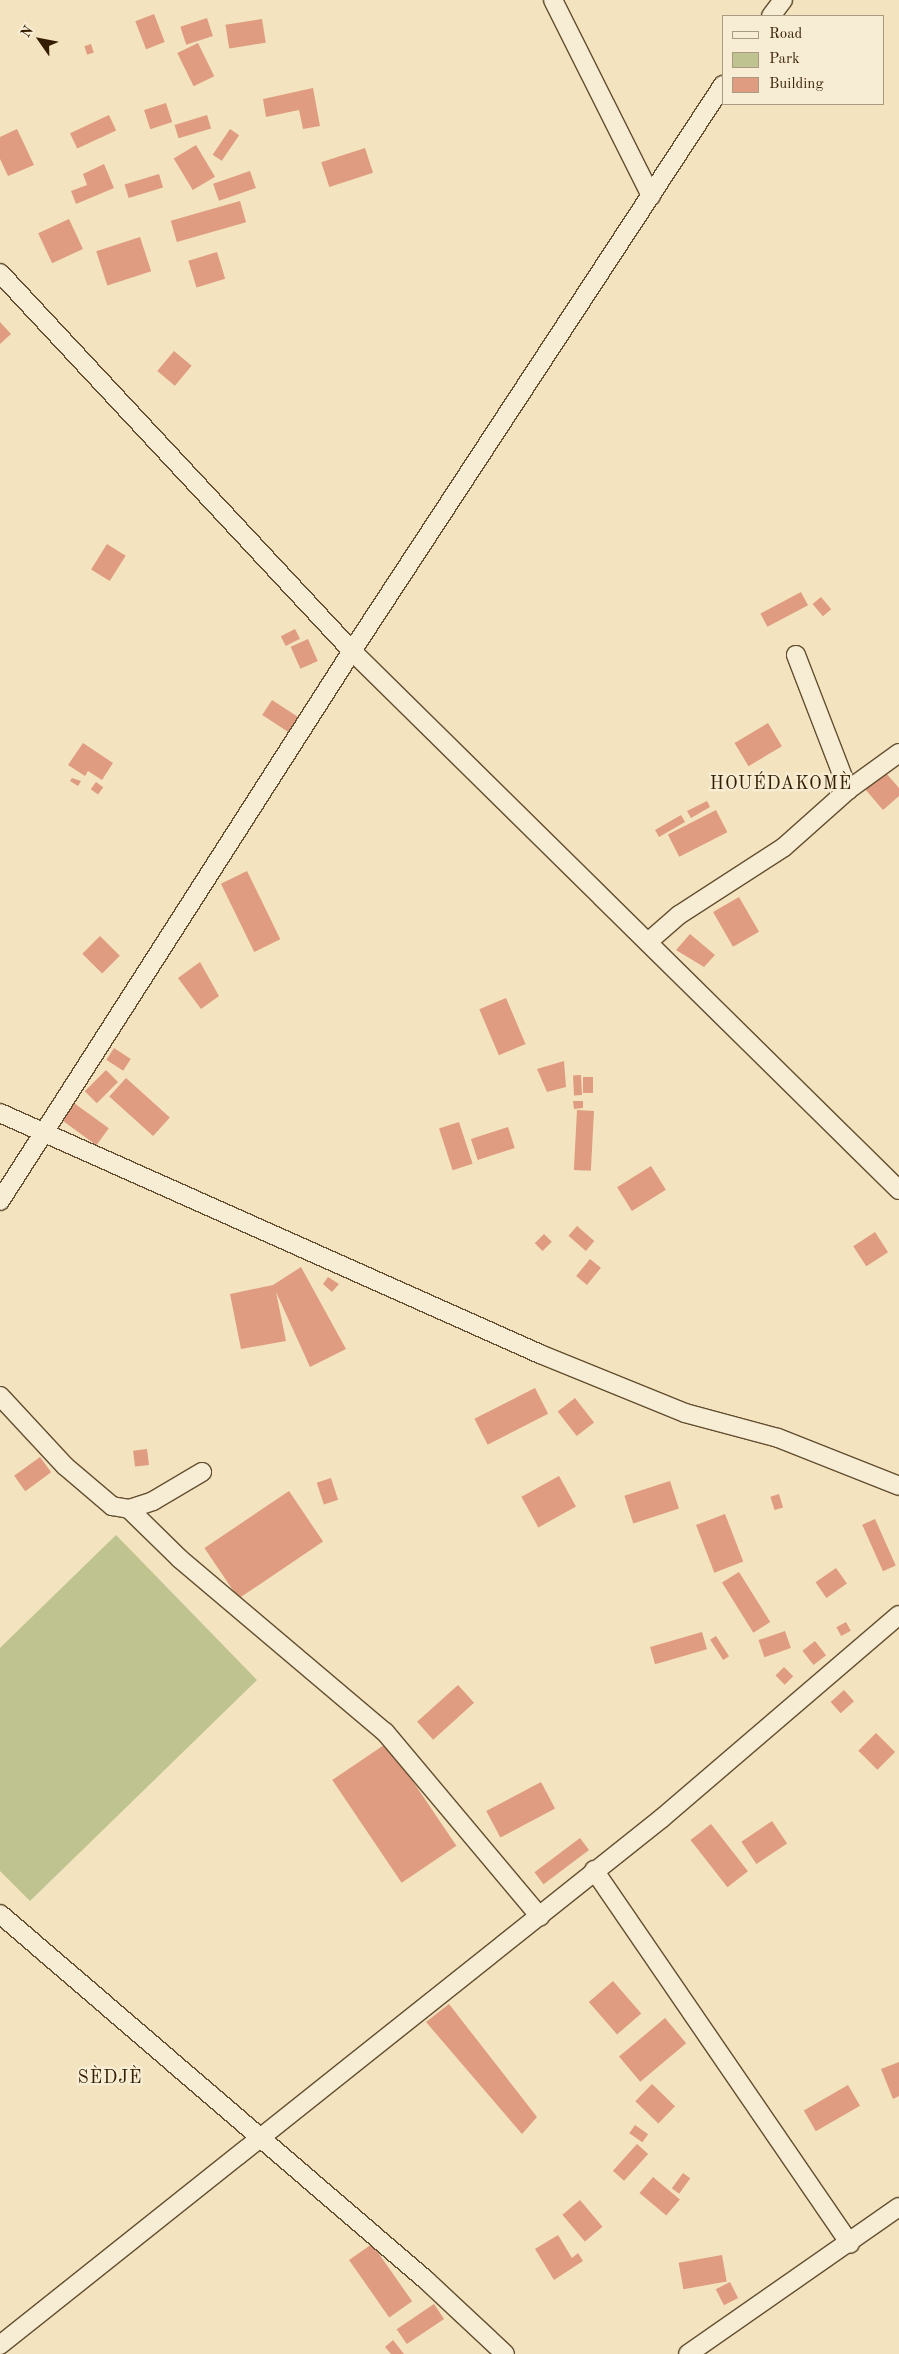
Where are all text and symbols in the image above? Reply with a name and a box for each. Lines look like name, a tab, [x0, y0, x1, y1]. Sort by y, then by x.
north arrow	[15, 15, 65, 65]
legend	[722, 15, 884, 105]
text: N	[19, 24, 36, 40]
text: Road	[769, 27, 802, 42]
text: Park	[769, 52, 800, 67]
text: Building	[769, 77, 824, 92]
district label: HOUÉDAKOMÈ	[709, 773, 853, 795]
district label: SÈDJÈ	[77, 2067, 143, 2089]

